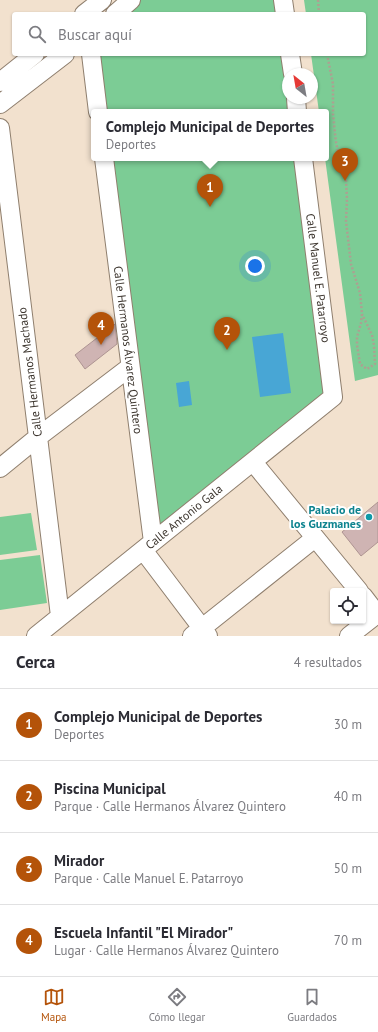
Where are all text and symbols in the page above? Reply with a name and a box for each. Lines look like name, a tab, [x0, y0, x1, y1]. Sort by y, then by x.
search box	[12, 12, 366, 56]
icon: search	[26, 23, 48, 45]
text: Buscar aquí	[58, 25, 132, 44]
north arrow	[282, 68, 318, 104]
popup	[91, 109, 329, 161]
text: Complejo Municipal de Deportes	[106, 117, 314, 136]
text: Deportes	[106, 136, 156, 153]
pin: 3	[332, 148, 358, 181]
pin: 1	[197, 174, 223, 207]
street label: Calle Manuel E. Patarroyo	[303, 212, 334, 343]
your location	[245, 256, 265, 276]
street label: Calle Hermanos Álvarez Quintero	[111, 265, 146, 435]
street label: Calle Hermanos Machado	[14, 306, 45, 438]
pin: 4	[88, 312, 114, 345]
pin: 2	[214, 317, 240, 350]
street label: Calle Antonio Gala	[142, 481, 225, 552]
place label: Palacio de los Guzmanes	[291, 502, 361, 531]
marker: Palacio de los Guzmanes	[364, 512, 374, 522]
map controls	[330, 588, 366, 624]
button: locate	[330, 588, 366, 624]
text: Cerca	[16, 651, 55, 673]
text: 4 resultados	[294, 654, 362, 671]
text: Complejo Municipal de Deportes	[54, 707, 262, 726]
text: 1	[25, 716, 33, 733]
text: 30 m	[334, 716, 362, 733]
text: Deportes	[54, 726, 104, 743]
text: Piscina Municipal	[54, 779, 166, 798]
text: 2	[25, 788, 33, 805]
text: 40 m	[334, 788, 362, 805]
text: Parque · Calle Hermanos Álvarez Quintero	[54, 798, 286, 815]
text: Mirador	[54, 851, 104, 870]
text: 3	[25, 860, 33, 877]
text: 50 m	[334, 860, 362, 877]
text: Parque · Calle Manuel E. Patarroyo	[54, 870, 244, 887]
text: Escuela Infantil "El Mirador"	[54, 923, 233, 942]
text: 4	[25, 932, 33, 949]
text: 70 m	[334, 932, 362, 949]
text: Lugar · Calle Hermanos Álvarez Quintero	[54, 942, 279, 959]
tab: Mapa	[41, 986, 67, 1024]
tab: Cómo llegar	[149, 986, 205, 1024]
tab: Guardados	[287, 986, 337, 1024]

